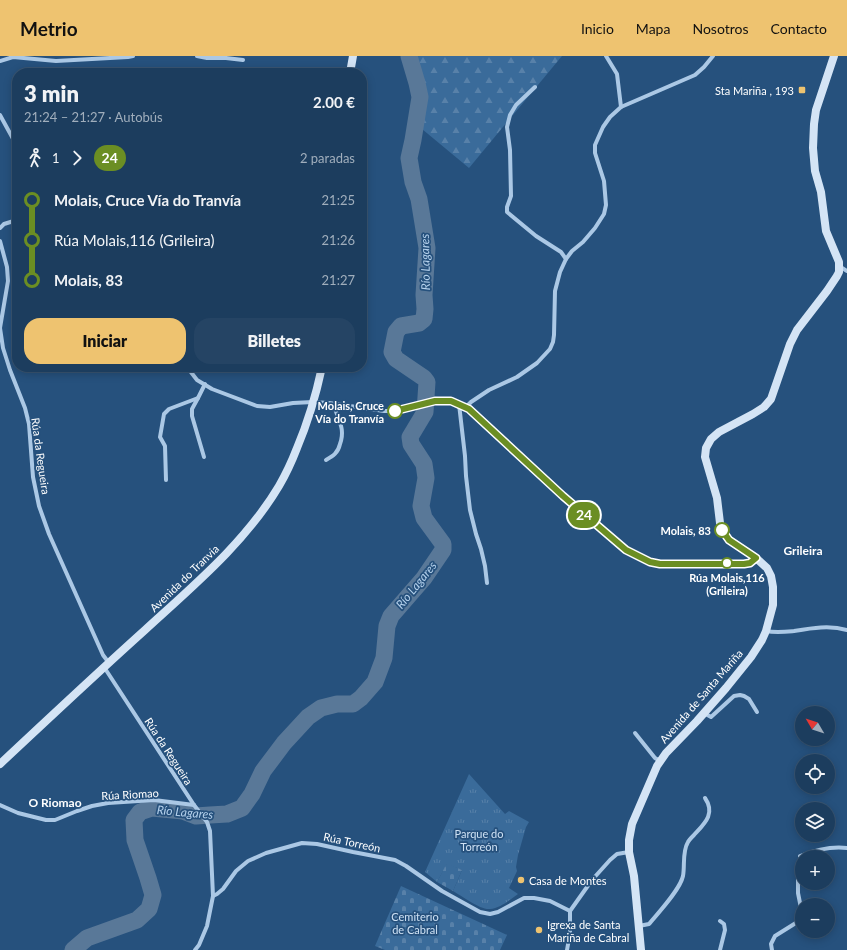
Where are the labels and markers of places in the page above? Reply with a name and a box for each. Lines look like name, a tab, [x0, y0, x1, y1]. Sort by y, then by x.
place label: Sta Mariña , 193	[715, 84, 794, 97]
marker: Sta Mariña , 193	[797, 85, 807, 95]
place label: Molais, Cruce Vía do Tranvía	[314, 399, 384, 425]
marker: Molais, Cruce Vía do Tranvía	[387, 403, 403, 419]
marker: Molais, 83	[714, 522, 730, 538]
place label: Molais, 83	[661, 524, 711, 537]
marker: Rúa Molais,116 (Grileira)	[721, 557, 733, 569]
place label: Rúa Molais,116 (Grileira)	[689, 571, 765, 597]
place label: Casa de Montes	[529, 874, 607, 887]
marker: Casa de Montes	[516, 875, 526, 885]
place label: Igrexa de Santa Mariña de Cabral	[547, 918, 629, 944]
marker: Igrexa de Santa Mariña de Cabral	[534, 925, 544, 935]

